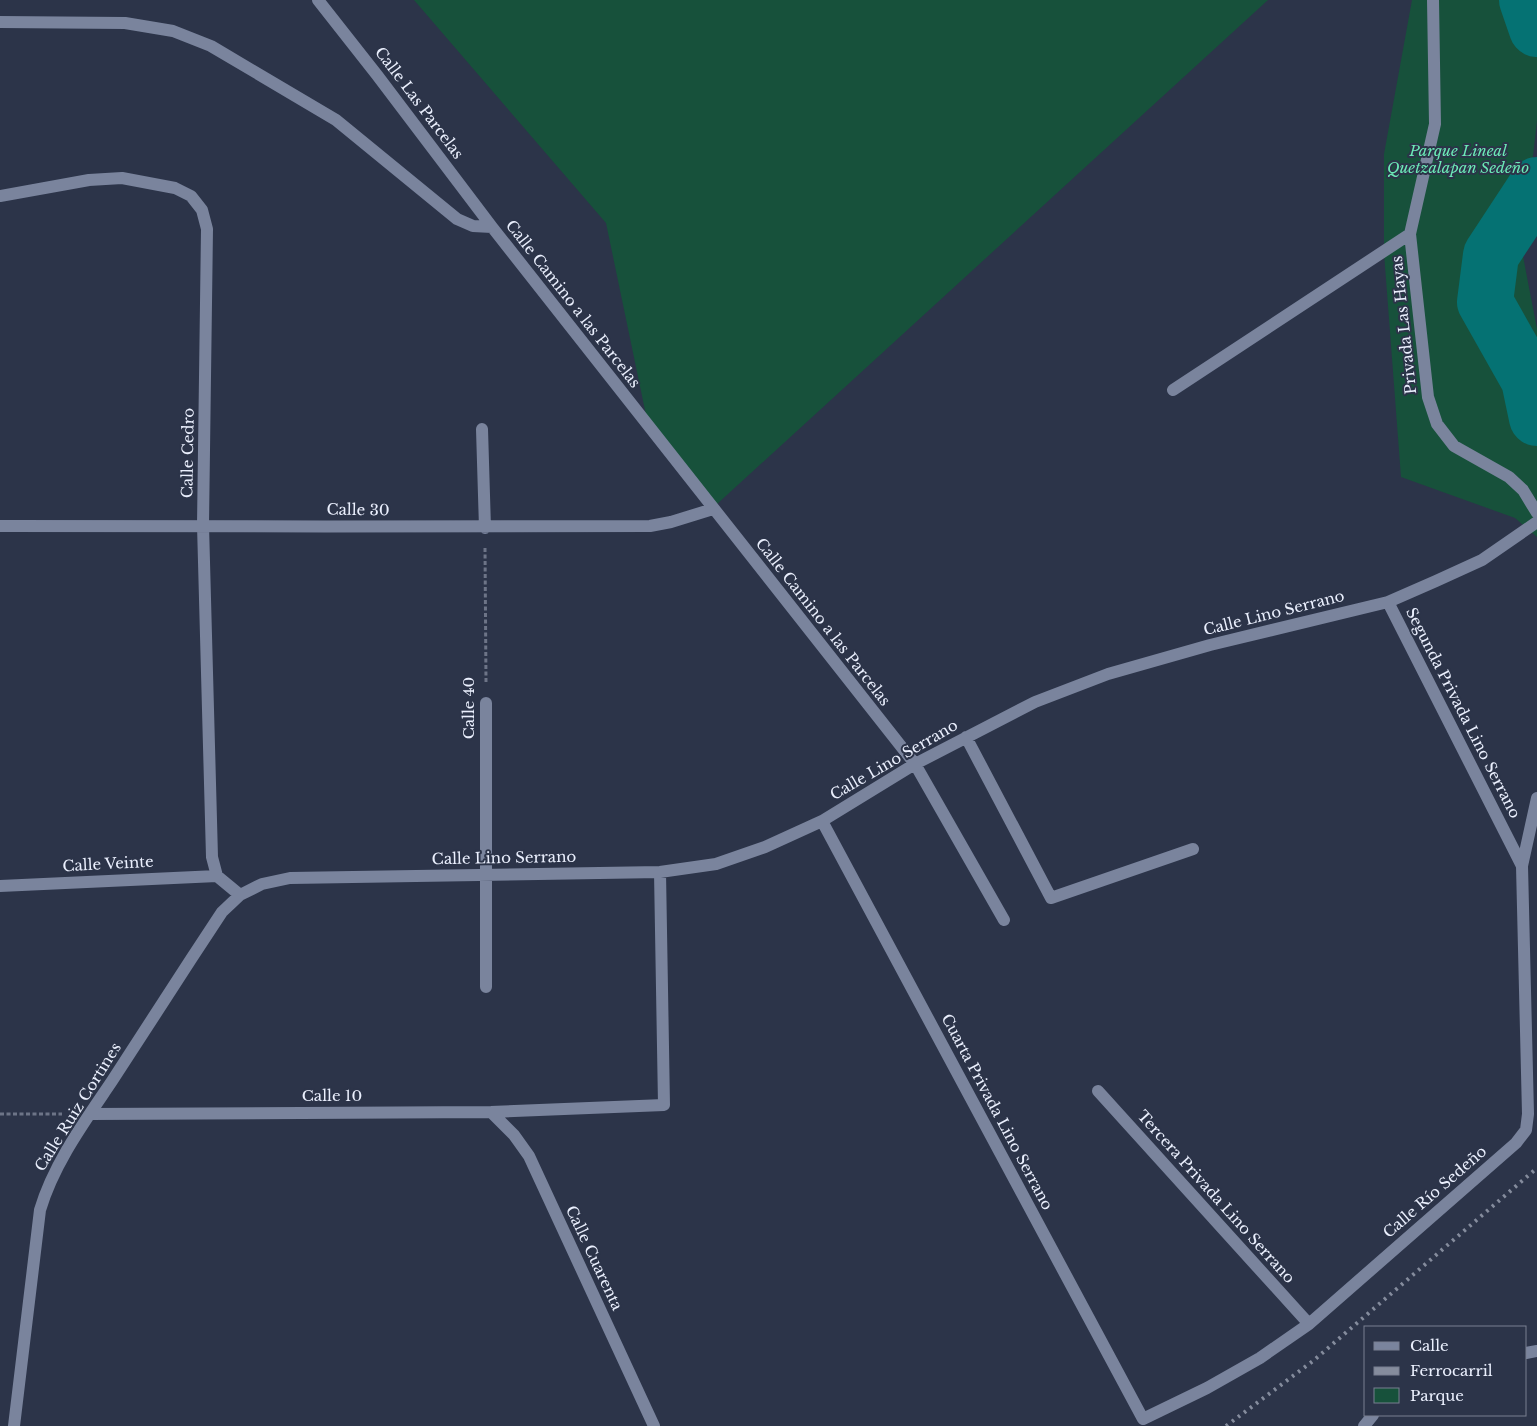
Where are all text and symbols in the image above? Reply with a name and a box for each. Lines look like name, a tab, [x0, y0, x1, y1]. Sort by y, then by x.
street label: Calle Las Parcelas	[371, 43, 468, 163]
park label: Parque Lineal Quetzalapan Sedeño	[1387, 141, 1529, 177]
street label: Calle Camino a las Parcelas	[502, 216, 645, 392]
street label: Privada Las Hayas	[1387, 255, 1420, 395]
street label: Calle Cedro	[177, 407, 198, 498]
street label: Calle 30	[326, 499, 390, 520]
street label: Calle Camino a las Parcelas	[752, 534, 895, 710]
street label: Calle Lino Serrano	[1201, 586, 1346, 639]
street label: Segunda Privada Lino Serrano	[1402, 604, 1525, 822]
street label: Calle 40	[459, 677, 478, 739]
street label: Calle Lino Serrano	[826, 715, 961, 804]
street label: Calle Lino Serrano	[432, 847, 577, 868]
street label: Calle Veinte	[62, 852, 154, 875]
street label: Cuarta Privada Lino Serrano	[938, 1010, 1057, 1213]
street label: Calle Ruiz Cortines	[30, 1039, 125, 1175]
street label: Calle 10	[302, 1086, 362, 1105]
street label: Tercera Privada Lino Serrano	[1134, 1106, 1299, 1287]
street label: Calle Río Sedeño	[1379, 1141, 1491, 1242]
street label: Calle Cuarenta	[562, 1202, 627, 1314]
legend	[1364, 1326, 1527, 1416]
text: Calle	[1410, 1336, 1449, 1355]
text: Ferrocarril	[1410, 1361, 1493, 1380]
text: Parque	[1410, 1386, 1464, 1405]

